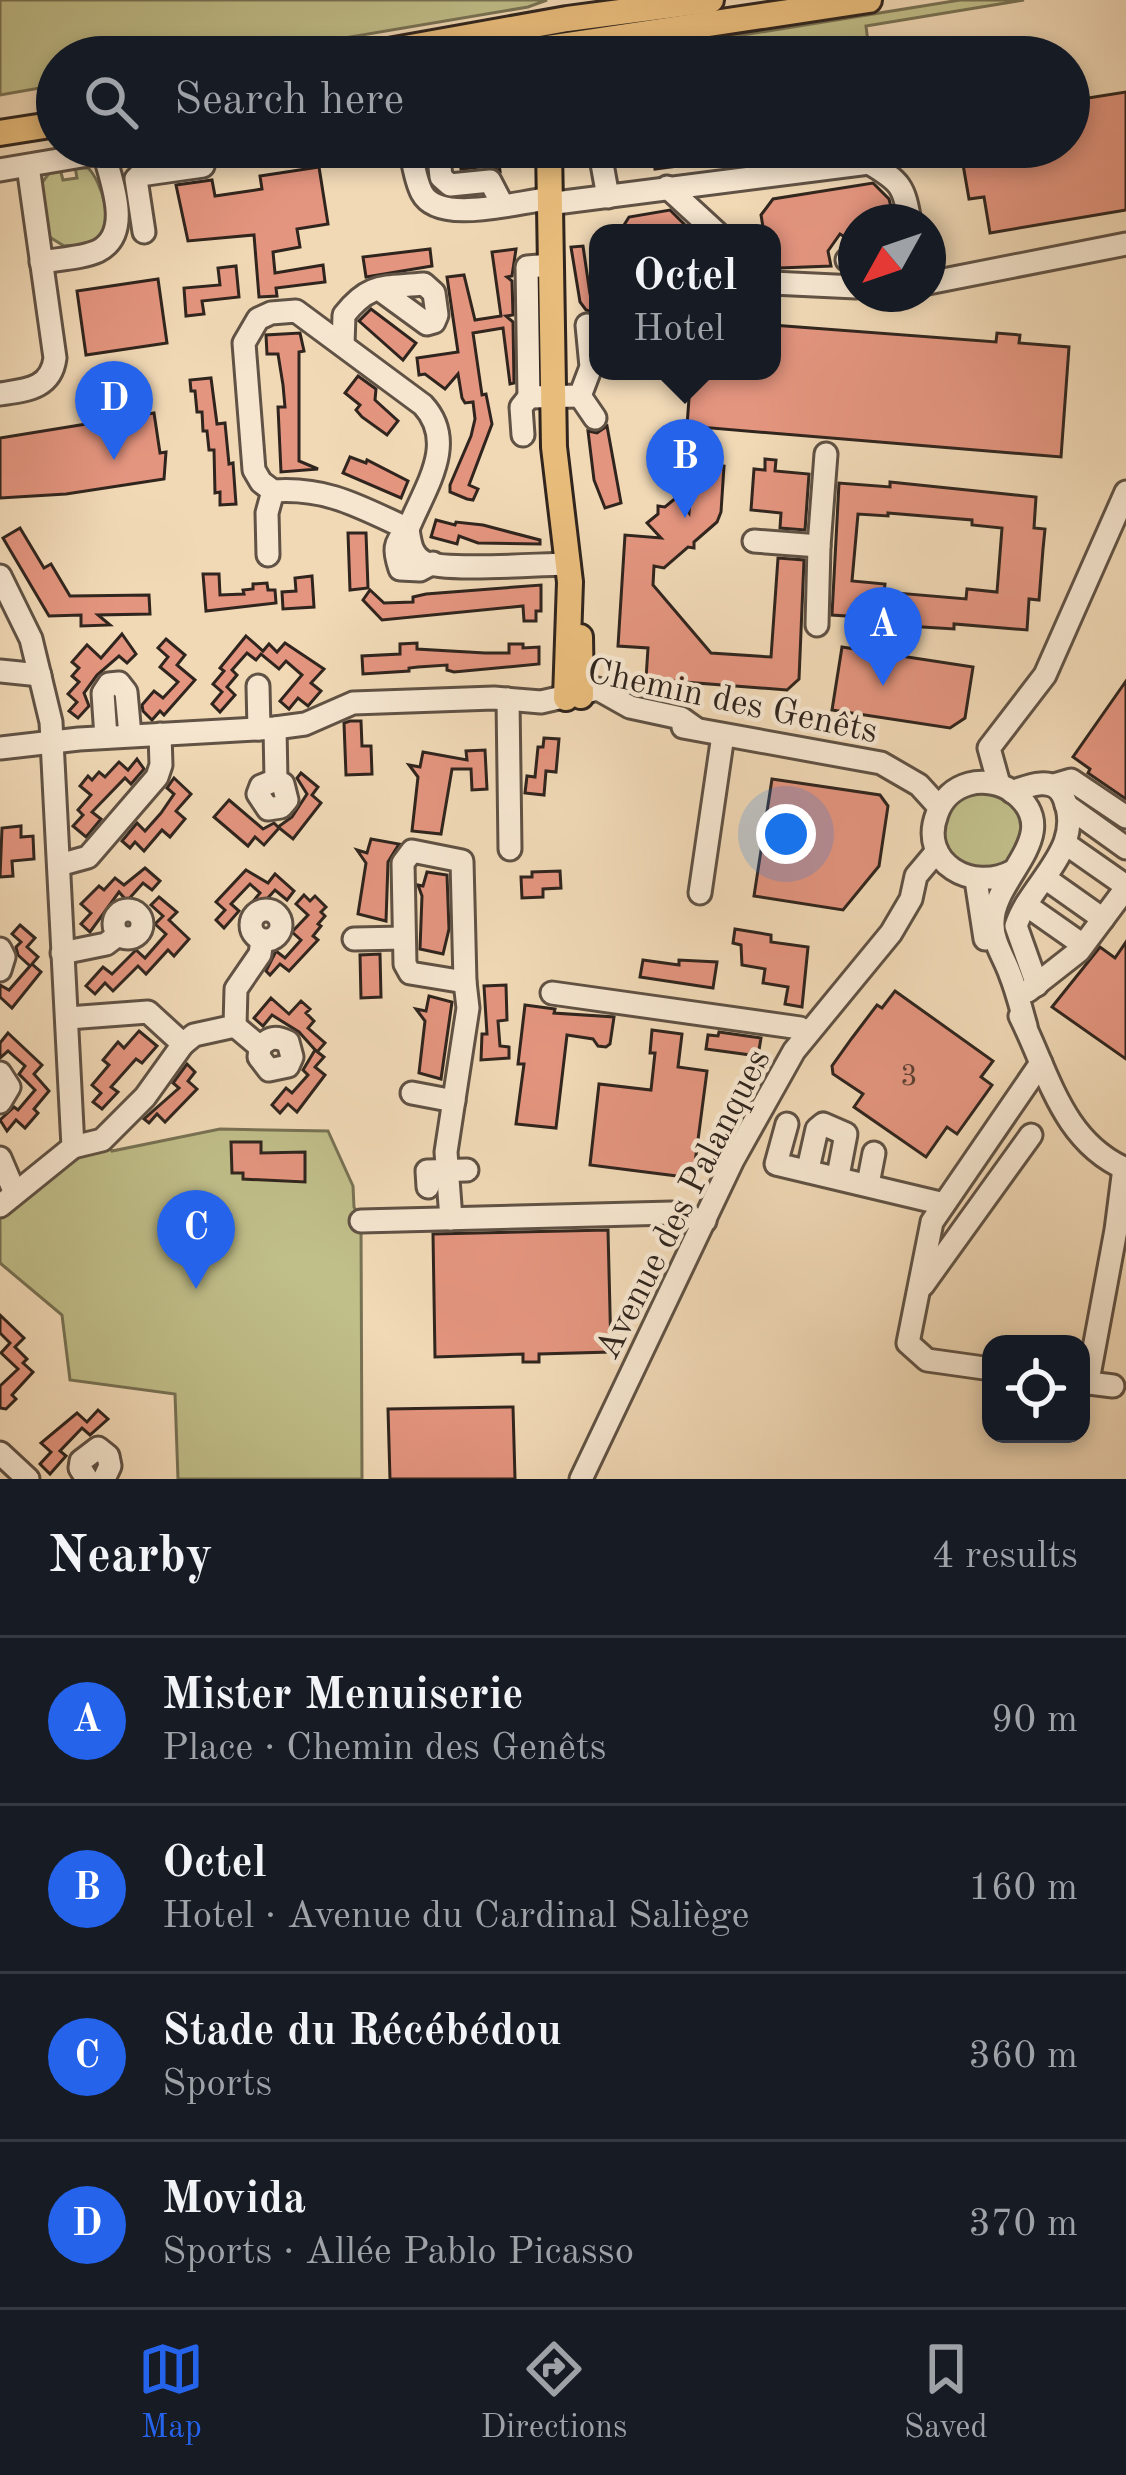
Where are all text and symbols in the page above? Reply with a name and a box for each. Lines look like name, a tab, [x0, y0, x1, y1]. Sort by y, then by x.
search box	[36, 36, 1090, 168]
icon: search	[78, 69, 144, 135]
text: Search here	[174, 79, 404, 124]
north arrow	[838, 204, 946, 312]
popup	[589, 224, 781, 380]
text: Octel	[633, 255, 737, 300]
text: Hotel	[633, 310, 725, 349]
pin: D	[75, 361, 153, 460]
pin: B	[646, 419, 724, 518]
pin: A	[844, 587, 922, 686]
street label: Chemin des Genêts	[584, 655, 881, 751]
your location	[756, 804, 816, 864]
street label: Avenue des Palanques	[591, 1044, 778, 1366]
house number: 3	[900, 1062, 918, 1092]
pin: C	[157, 1190, 235, 1289]
map controls	[982, 1335, 1090, 1443]
button: locate	[982, 1335, 1090, 1443]
text: Nearby	[48, 1532, 213, 1583]
text: 4 results	[932, 1537, 1078, 1576]
text: Mister Menuiserie	[162, 1674, 524, 1719]
text: A	[72, 1701, 102, 1740]
text: 90 m	[991, 1701, 1078, 1740]
text: Place · Chemin des Genêts	[162, 1729, 607, 1768]
text: Octel	[162, 1842, 267, 1887]
text: B	[73, 1869, 101, 1908]
text: 160 m	[968, 1869, 1078, 1908]
text: Hotel · Avenue du Cardinal Saliège	[162, 1897, 749, 1936]
text: Stade du Récébédou	[162, 2010, 562, 2055]
text: C	[74, 2037, 100, 2076]
text: 360 m	[968, 2037, 1078, 2076]
text: Sports	[162, 2065, 272, 2104]
text: Movida	[162, 2178, 306, 2223]
text: D	[72, 2205, 102, 2244]
text: 370 m	[968, 2205, 1078, 2244]
text: Sports · Allée Pablo Picasso	[162, 2233, 634, 2272]
tab: Map	[138, 2336, 204, 2449]
tab: Directions	[481, 2336, 627, 2449]
tab: Saved	[904, 2336, 988, 2449]

